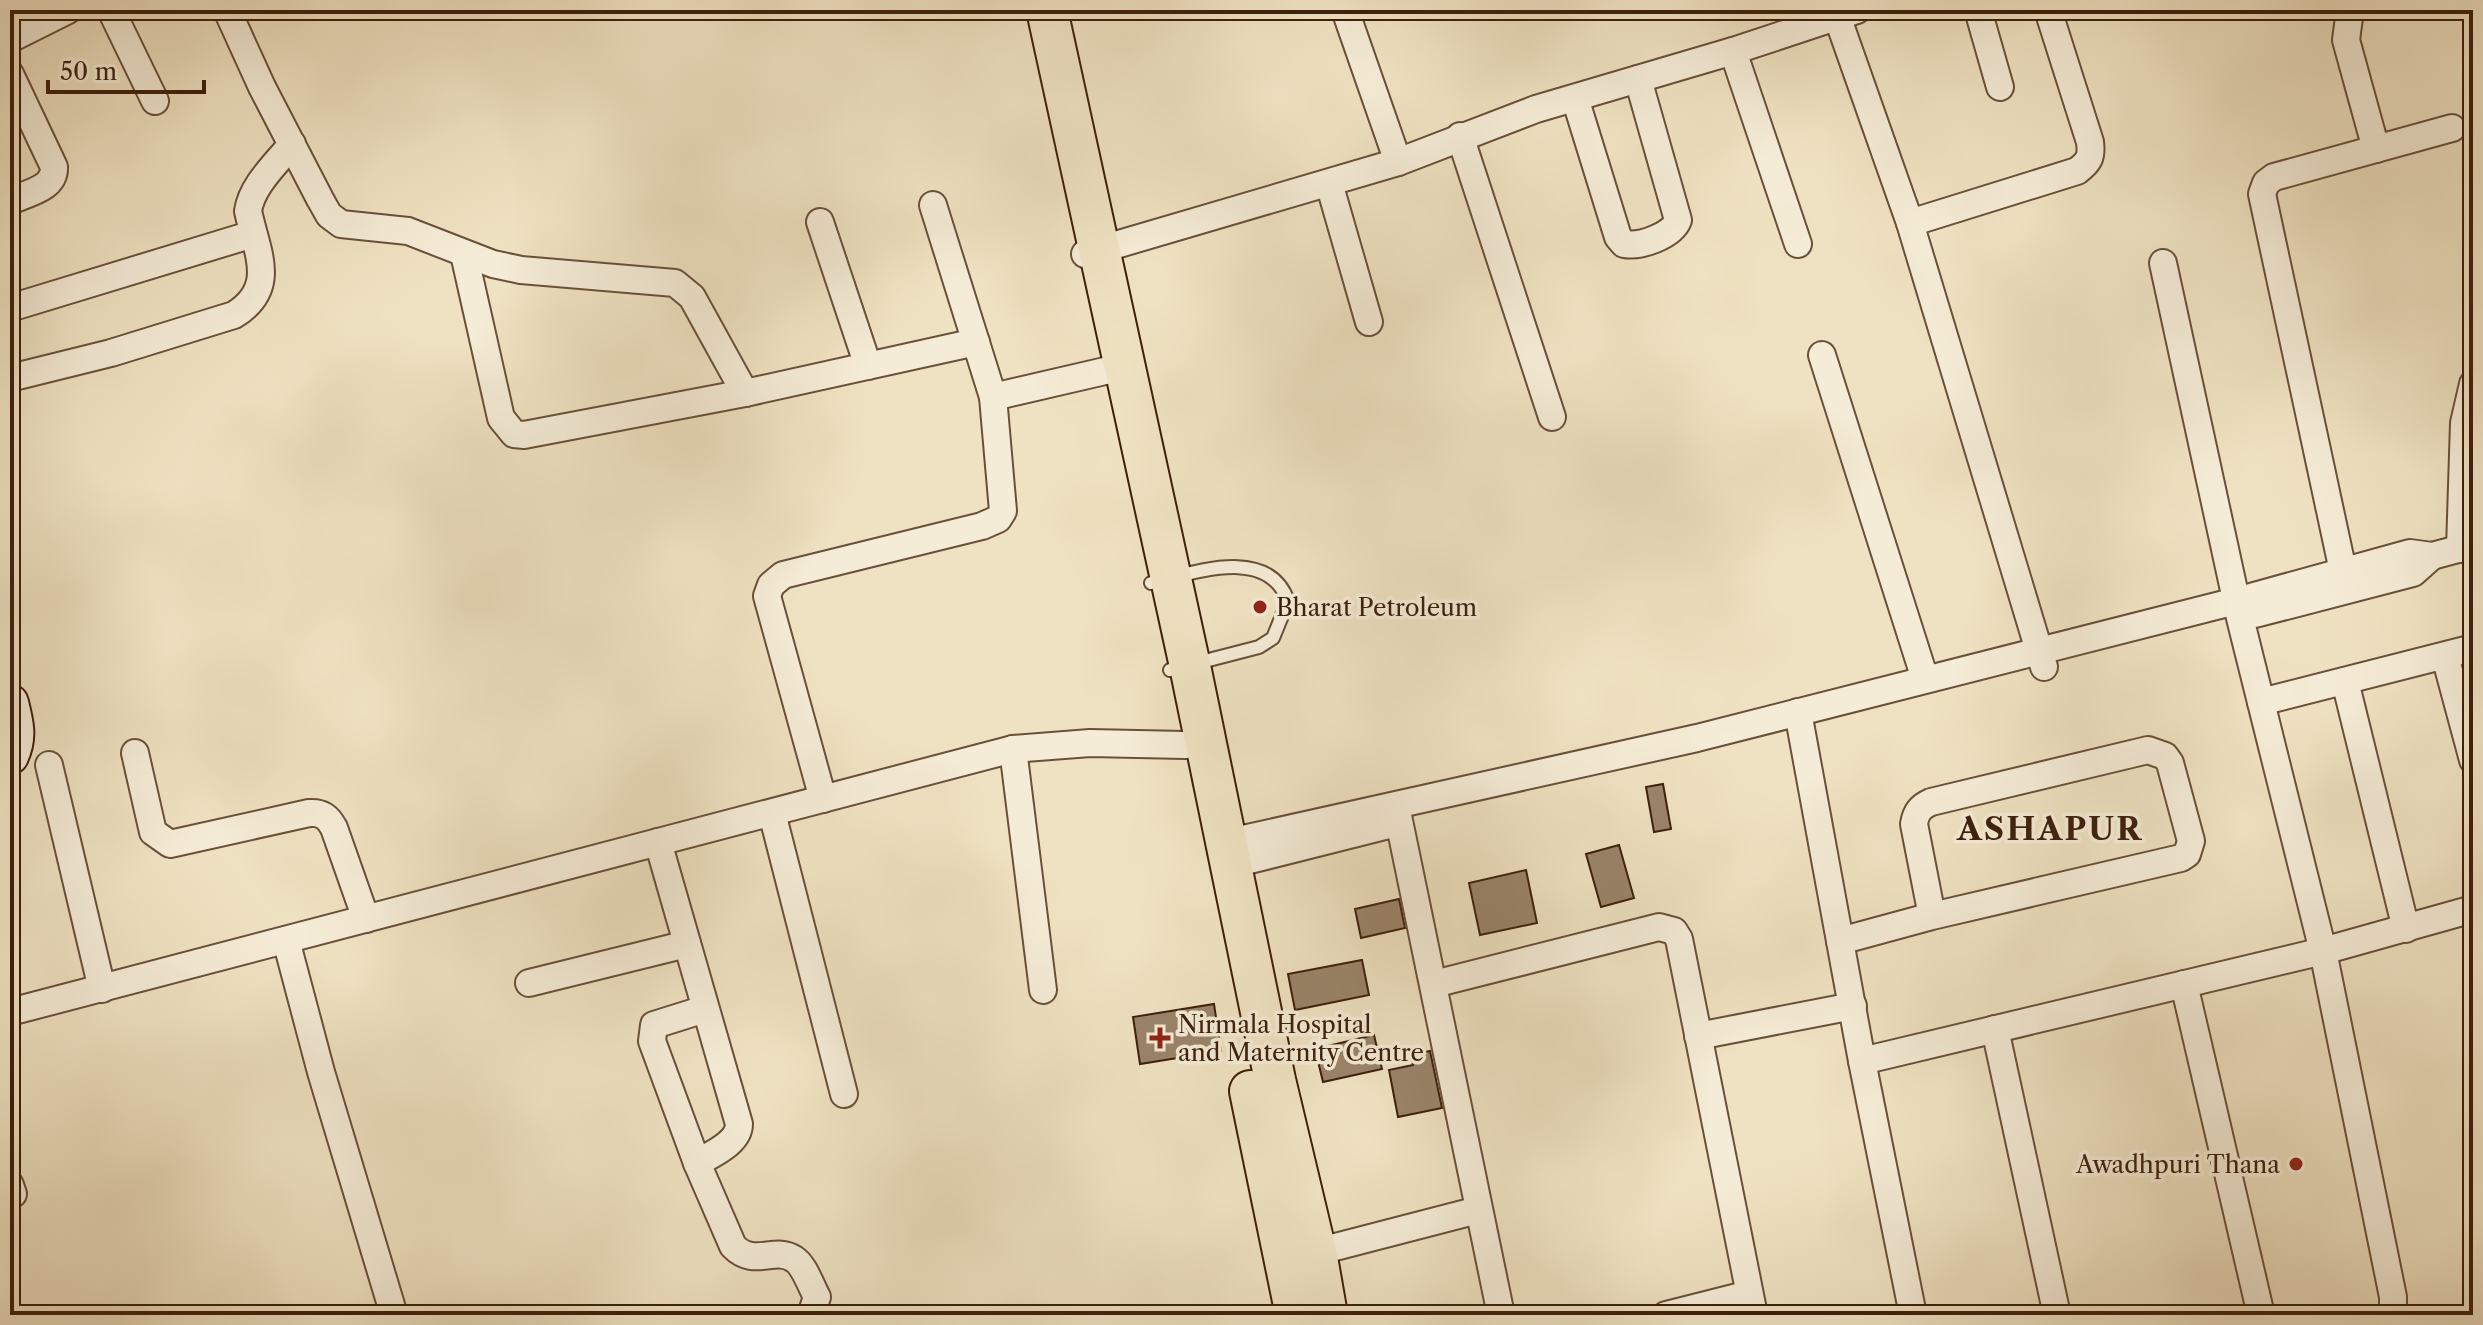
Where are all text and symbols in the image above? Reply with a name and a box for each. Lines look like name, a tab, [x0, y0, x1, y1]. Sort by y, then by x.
scale bar	[48, 44, 204, 94]
text: 50 m	[60, 57, 117, 86]
place label: Bharat Petroleum	[1276, 593, 1477, 622]
marker: Bharat Petroleum	[1251, 598, 1269, 616]
district label: ASHAPUR	[1956, 809, 2143, 848]
place label: Nirmala Hospital and Maternity Centre	[1178, 1010, 1424, 1067]
marker: Nirmala Hospital and Maternity Centre	[1149, 1027, 1171, 1049]
place label: Awadhpuri Thana	[2075, 1150, 2280, 1179]
marker: Awadhpuri Thana	[2287, 1155, 2305, 1173]

